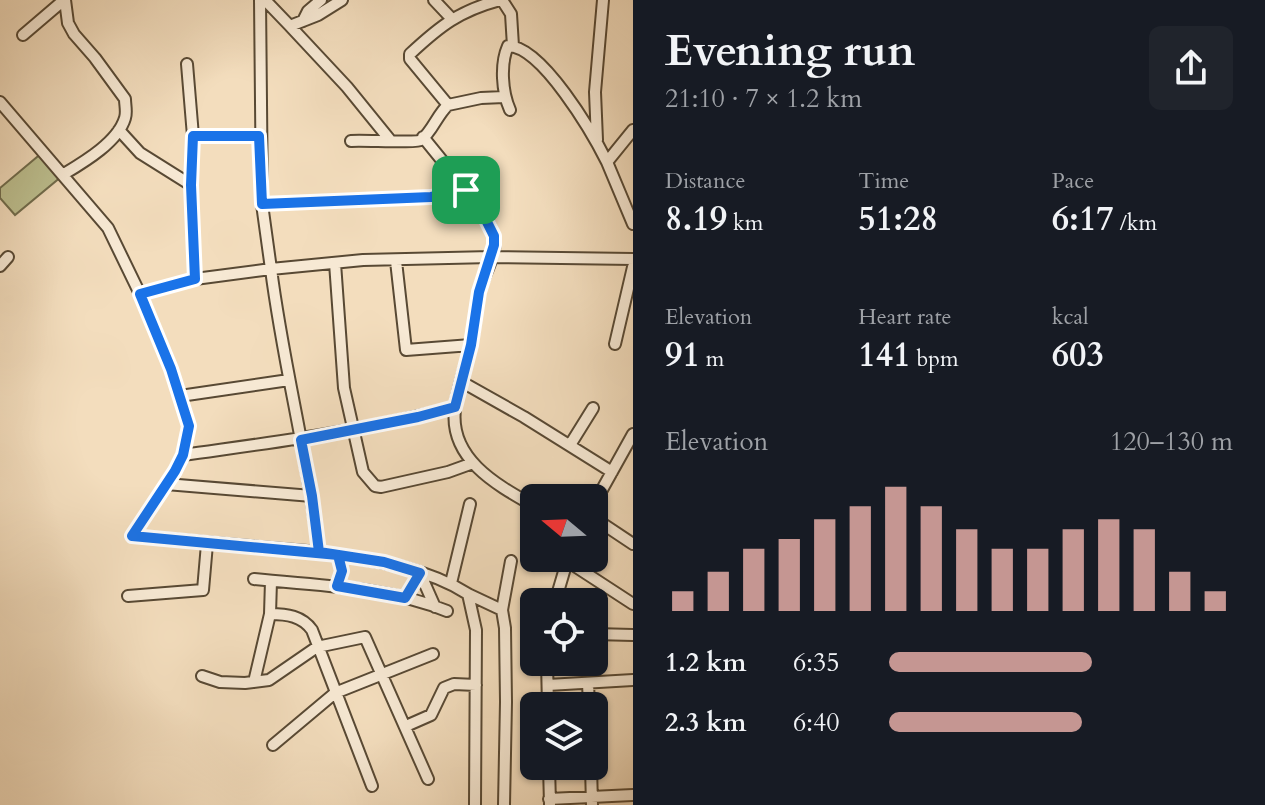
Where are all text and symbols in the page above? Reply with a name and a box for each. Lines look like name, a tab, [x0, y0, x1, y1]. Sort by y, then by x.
text: Evening run	[665, 21, 915, 81]
button: share	[1149, 26, 1233, 110]
text: 21:10 · 7 × 1.2 km	[665, 81, 862, 116]
pin	[432, 156, 500, 224]
text: Distance	[665, 166, 745, 196]
text: Time	[858, 166, 909, 196]
text: Pace	[1052, 166, 1094, 196]
icon: arrive	[444, 168, 488, 212]
text: 8.19	[665, 196, 727, 242]
text: 51:28	[858, 196, 938, 242]
text: 6:17	[1052, 196, 1114, 242]
text: km	[727, 208, 763, 238]
text: /km	[1114, 208, 1157, 238]
text: Elevation	[665, 302, 752, 332]
text: Heart rate	[858, 302, 952, 332]
text: kcal	[1052, 302, 1089, 332]
text: 91	[665, 332, 700, 378]
text: 141	[858, 332, 911, 378]
text: 603	[1052, 332, 1104, 378]
text: m	[700, 344, 724, 374]
text: bpm	[911, 344, 959, 374]
text: Elevation	[665, 424, 768, 459]
text: 120–130 m	[1110, 424, 1233, 459]
north arrow	[520, 484, 608, 572]
map controls	[520, 484, 608, 780]
button: locate	[520, 588, 608, 676]
text: 1.2 km	[665, 645, 746, 680]
text: 6:35	[793, 645, 840, 680]
button: layers	[520, 692, 608, 780]
text: 2.3 km	[665, 705, 746, 740]
text: 6:40	[793, 705, 840, 740]

